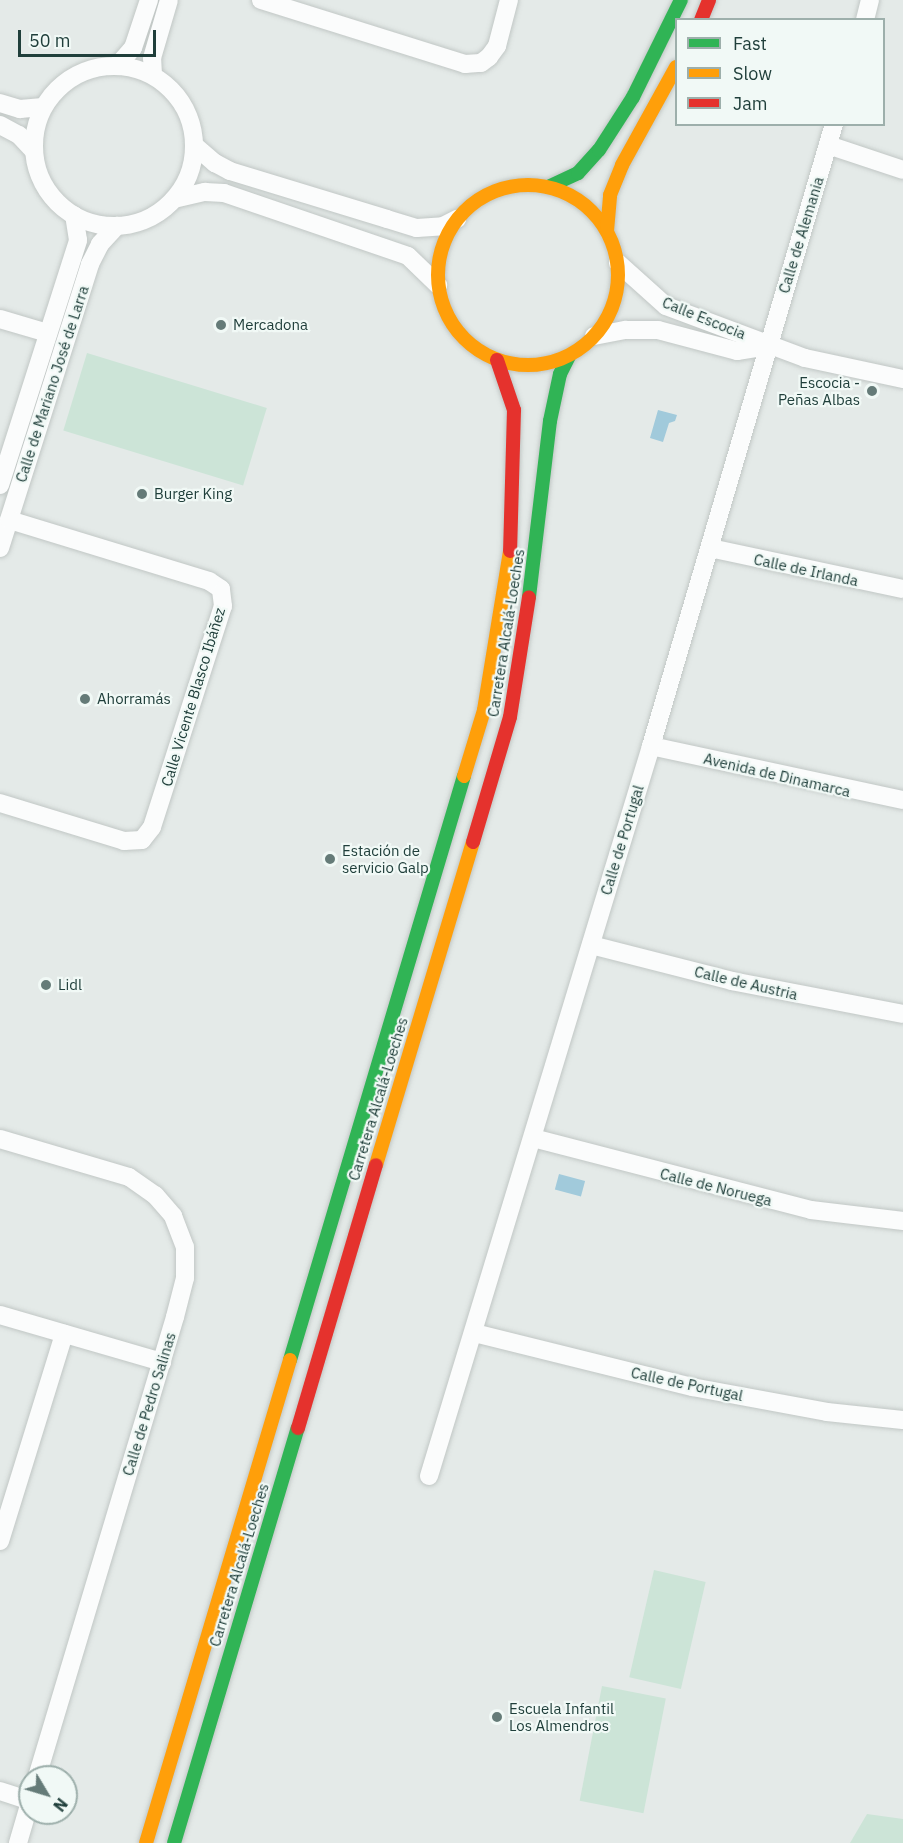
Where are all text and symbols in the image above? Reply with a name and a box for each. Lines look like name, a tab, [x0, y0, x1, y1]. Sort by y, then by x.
scale bar	[21, 18, 159, 56]
legend	[675, 18, 885, 126]
text: 50 m	[29, 29, 71, 52]
text: Fast	[733, 32, 767, 55]
text: Slow	[733, 62, 772, 85]
text: Jam	[733, 92, 768, 115]
street label: Calle de Alemania	[775, 175, 827, 295]
street label: Calle de Mariano José de Larra	[12, 283, 92, 485]
street label: Calle Escocia	[660, 293, 748, 343]
place label: Mercadona	[233, 316, 308, 334]
marker: Mercadona	[214, 318, 228, 332]
place label: Escocia - Peñas Albas	[778, 373, 860, 408]
marker: Escocia - Peñas Albas	[865, 384, 879, 398]
place label: Burger King	[154, 485, 232, 503]
marker: Burger King	[135, 487, 149, 501]
street label: Carretera Alcalá-Loeches	[484, 548, 528, 718]
street label: Calle de Irlanda	[752, 550, 860, 590]
street label: Calle Vicente Blasco Ibáñez	[157, 605, 229, 789]
place label: Ahorramás	[97, 690, 171, 708]
marker: Ahorramás	[78, 692, 92, 706]
street label: Avenida de Dinamarca	[702, 749, 852, 801]
street label: Calle de Portugal	[597, 783, 647, 897]
place label: Estación de servicio Galp	[342, 841, 429, 876]
marker: Estación de servicio Galp	[323, 852, 337, 866]
street label: Calle de Austria	[693, 962, 799, 1004]
place label: Lidl	[58, 976, 82, 994]
marker: Lidl	[39, 978, 53, 992]
street label: Carretera Alcalá-Loeches	[345, 1015, 411, 1183]
street label: Calle de Noruega	[658, 1164, 774, 1210]
street label: Calle de Pedro Salinas	[119, 1330, 179, 1478]
street label: Calle de Portugal	[629, 1363, 745, 1405]
street label: Carretera Alcalá-Loeches	[206, 1481, 272, 1649]
place label: Escuela Infantil Los Almendros	[509, 1699, 614, 1734]
marker: Escuela Infantil Los Almendros	[490, 1710, 504, 1724]
north arrow	[18, 1765, 78, 1825]
text: N	[49, 1794, 72, 1816]

